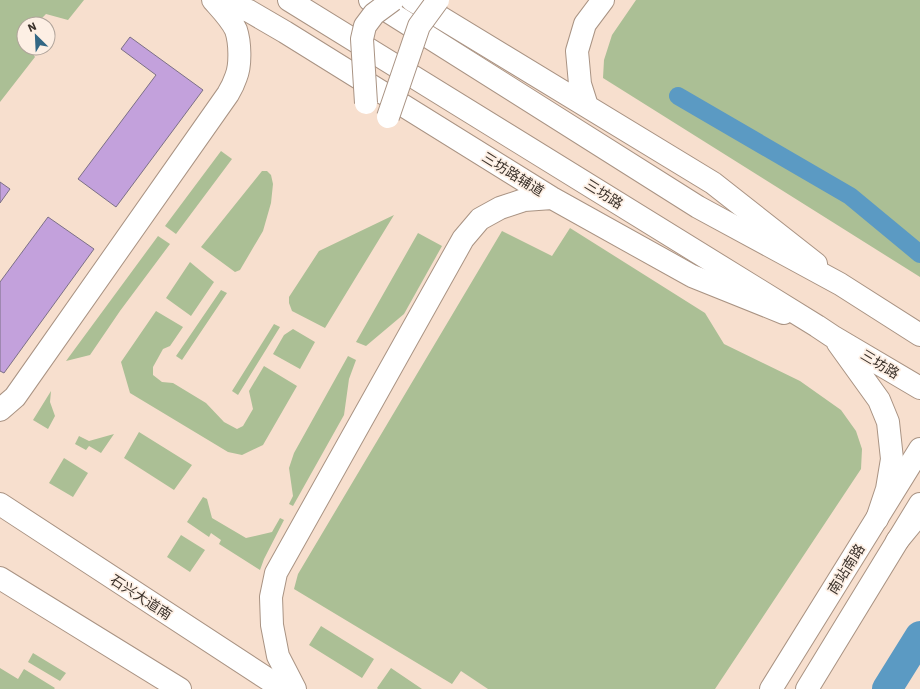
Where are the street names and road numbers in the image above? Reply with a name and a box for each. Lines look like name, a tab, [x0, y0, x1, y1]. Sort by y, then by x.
street label: 三坊路辅道	[479, 148, 547, 200]
street label: 三坊路	[581, 175, 627, 213]
street label: 三坊路	[857, 345, 903, 383]
street label: 南站南路	[824, 540, 868, 598]
street label: 石兴大道南	[107, 570, 175, 624]

